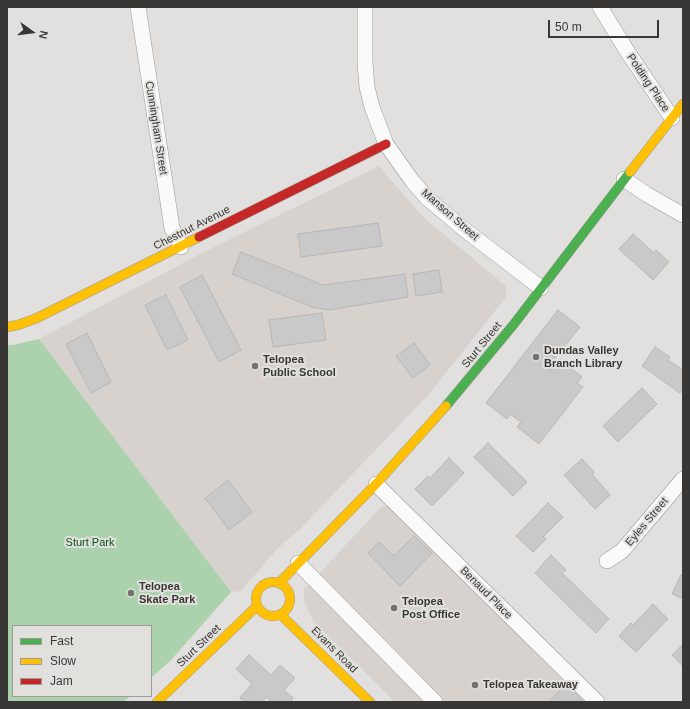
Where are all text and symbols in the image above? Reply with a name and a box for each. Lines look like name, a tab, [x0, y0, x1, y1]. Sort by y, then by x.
north arrow	[12, 12, 52, 52]
scale bar	[550, 12, 661, 38]
text: 50 m	[555, 20, 582, 34]
text: N	[37, 30, 50, 40]
street label: Polding Place	[624, 51, 672, 115]
street label: Cunningham Street	[142, 80, 170, 176]
street label: Manson Street	[419, 187, 481, 243]
street label: Chestnut Avenue	[151, 203, 233, 253]
street label: Sturt Street	[459, 319, 505, 371]
place label: Dundas Valley Branch Library	[544, 344, 622, 370]
marker: Dundas Valley Branch Library	[531, 352, 541, 362]
place label: Telopea Public School	[263, 353, 336, 379]
marker: Telopea Public School	[250, 361, 260, 371]
street label: Eyles Street	[623, 495, 671, 549]
park label: Sturt Park	[66, 536, 114, 550]
street label: Benaud Place	[457, 564, 515, 622]
place label: Telopea Skate Park	[139, 580, 195, 606]
marker: Telopea Skate Park	[126, 588, 136, 598]
place label: Telopea Post Office	[402, 595, 460, 621]
marker: Telopea Post Office	[389, 603, 399, 613]
street label: Sturt Street	[174, 622, 224, 670]
street label: Evans Road	[308, 624, 360, 676]
legend	[12, 625, 152, 697]
text: Fast	[50, 634, 73, 648]
text: Slow	[50, 654, 76, 668]
text: Jam	[50, 674, 73, 688]
place label: Telopea Takeaway	[483, 678, 578, 692]
marker: Telopea Takeaway	[470, 680, 480, 690]

